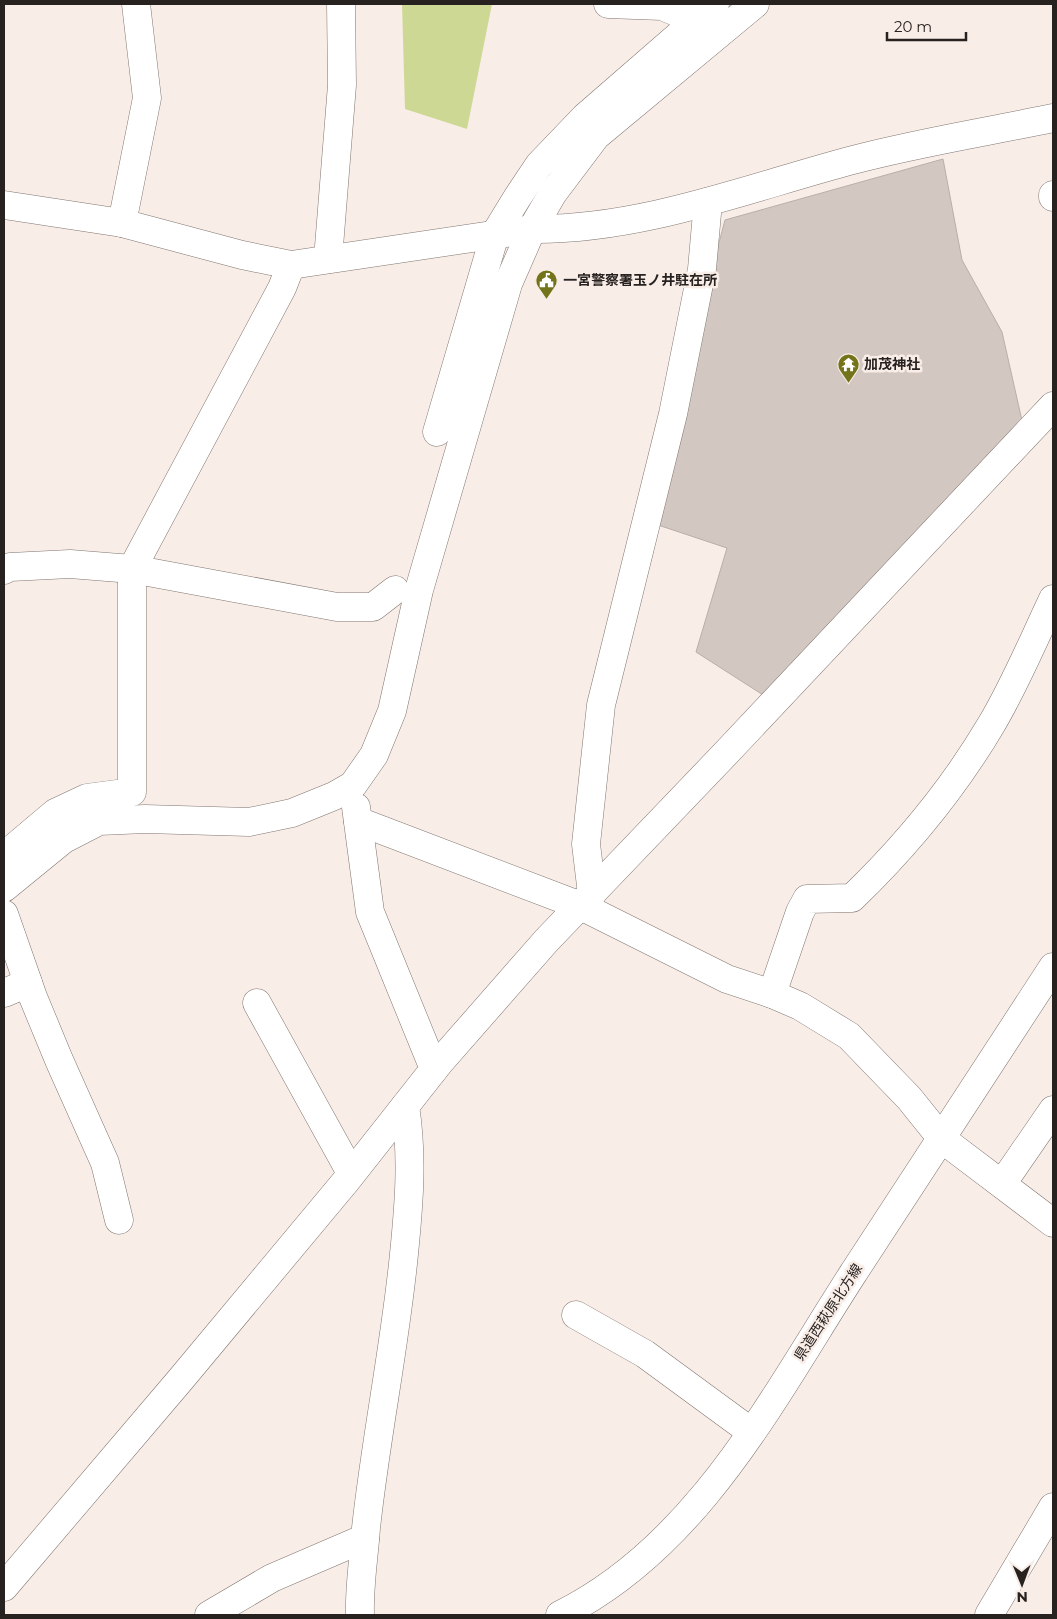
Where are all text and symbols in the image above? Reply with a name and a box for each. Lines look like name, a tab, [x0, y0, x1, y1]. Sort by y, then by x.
scale bar	[887, 10, 966, 42]
text: 20 m	[894, 17, 932, 36]
public building icon: 一宮警察署玉ノ井駐在所	[535, 268, 559, 299]
place label: 一宮警察署玉ノ井駐在所	[563, 271, 717, 289]
temple icon: 加茂神社	[836, 352, 860, 383]
place label: 加茂神社	[864, 355, 920, 373]
street label: 県道西萩原北方線	[790, 1260, 866, 1364]
north arrow	[997, 1559, 1047, 1609]
text: N	[1016, 1588, 1028, 1606]

